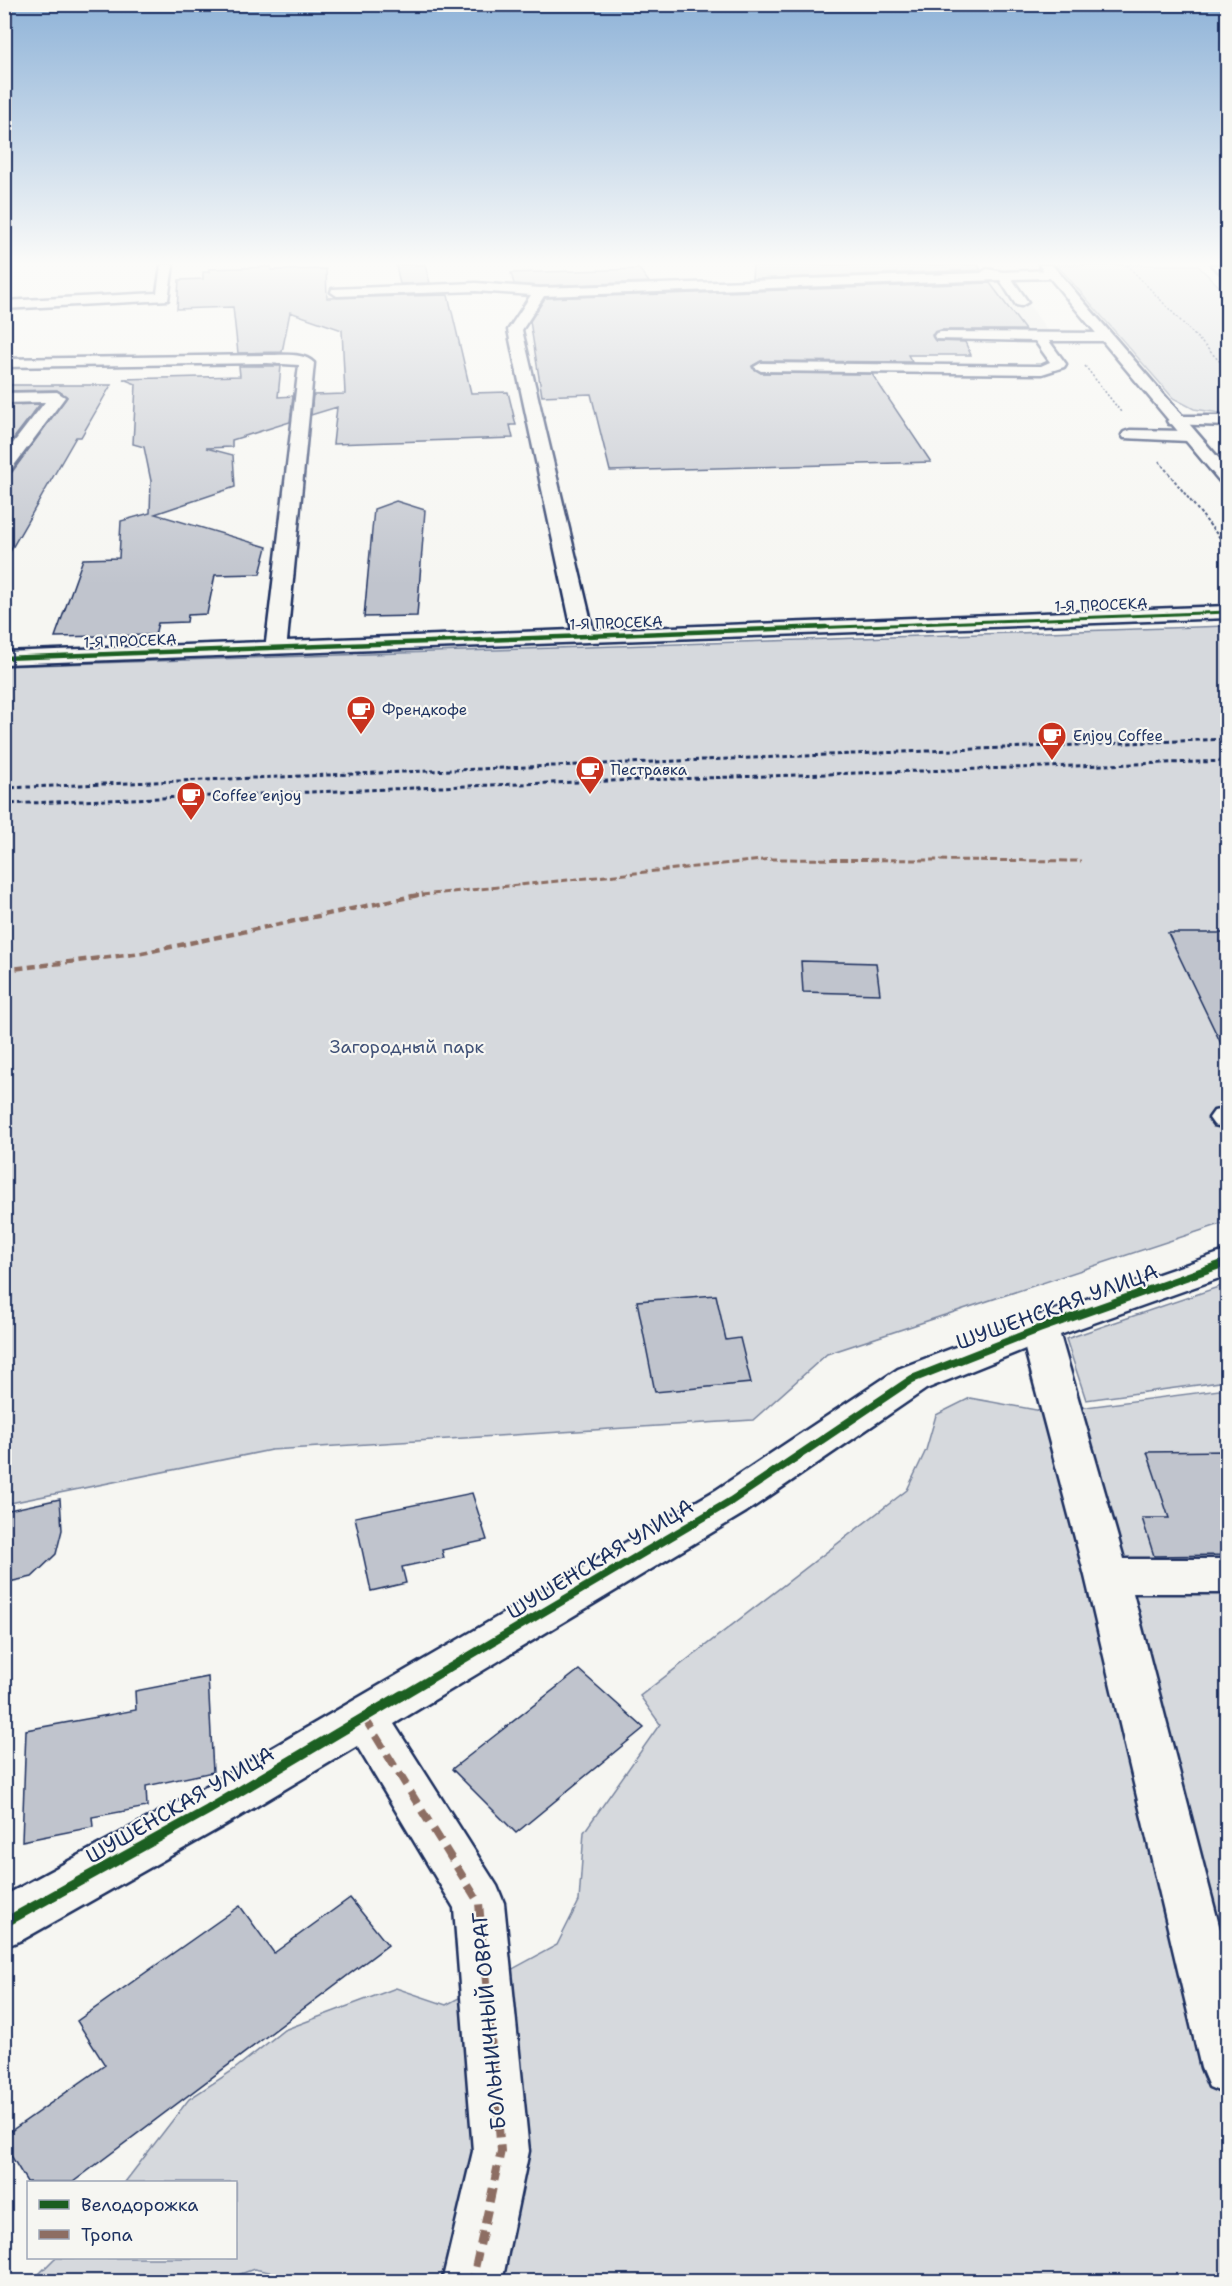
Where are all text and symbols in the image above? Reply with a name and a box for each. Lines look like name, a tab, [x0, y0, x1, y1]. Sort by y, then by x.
street label: 1-Я ПРОСЕКА	[1054, 593, 1148, 617]
street label: 1-Я ПРОСЕКА	[569, 611, 663, 635]
street label: 1-Я ПРОСЕКА	[83, 629, 177, 653]
cafe icon: Френдкофе	[345, 694, 377, 736]
place label: Френдкофе	[382, 700, 467, 720]
cafe icon: Enjoy Coffee	[1036, 720, 1068, 762]
place label: Enjoy Coffee	[1073, 726, 1163, 746]
cafe icon: Пестравка	[574, 754, 606, 796]
place label: Пестравка	[611, 760, 688, 780]
cafe icon: Coffee enjoy	[175, 780, 207, 822]
place label: Coffee enjoy	[212, 786, 301, 806]
park label: Загородный парк	[330, 1035, 485, 1059]
street label: ШУШЕНСКАЯ УЛИЦА	[952, 1257, 1162, 1357]
street label: ШУШЕНСКАЯ УЛИЦА	[501, 1492, 699, 1626]
street label: ШУШЕНСКАЯ УЛИЦА	[81, 1740, 279, 1870]
street label: БОЛЬНИЧНЫЙ ОВРАГ	[465, 1910, 512, 2131]
legend	[27, 2181, 237, 2259]
text: Велодорожка	[81, 2193, 199, 2217]
text: Тропа	[81, 2223, 133, 2247]

